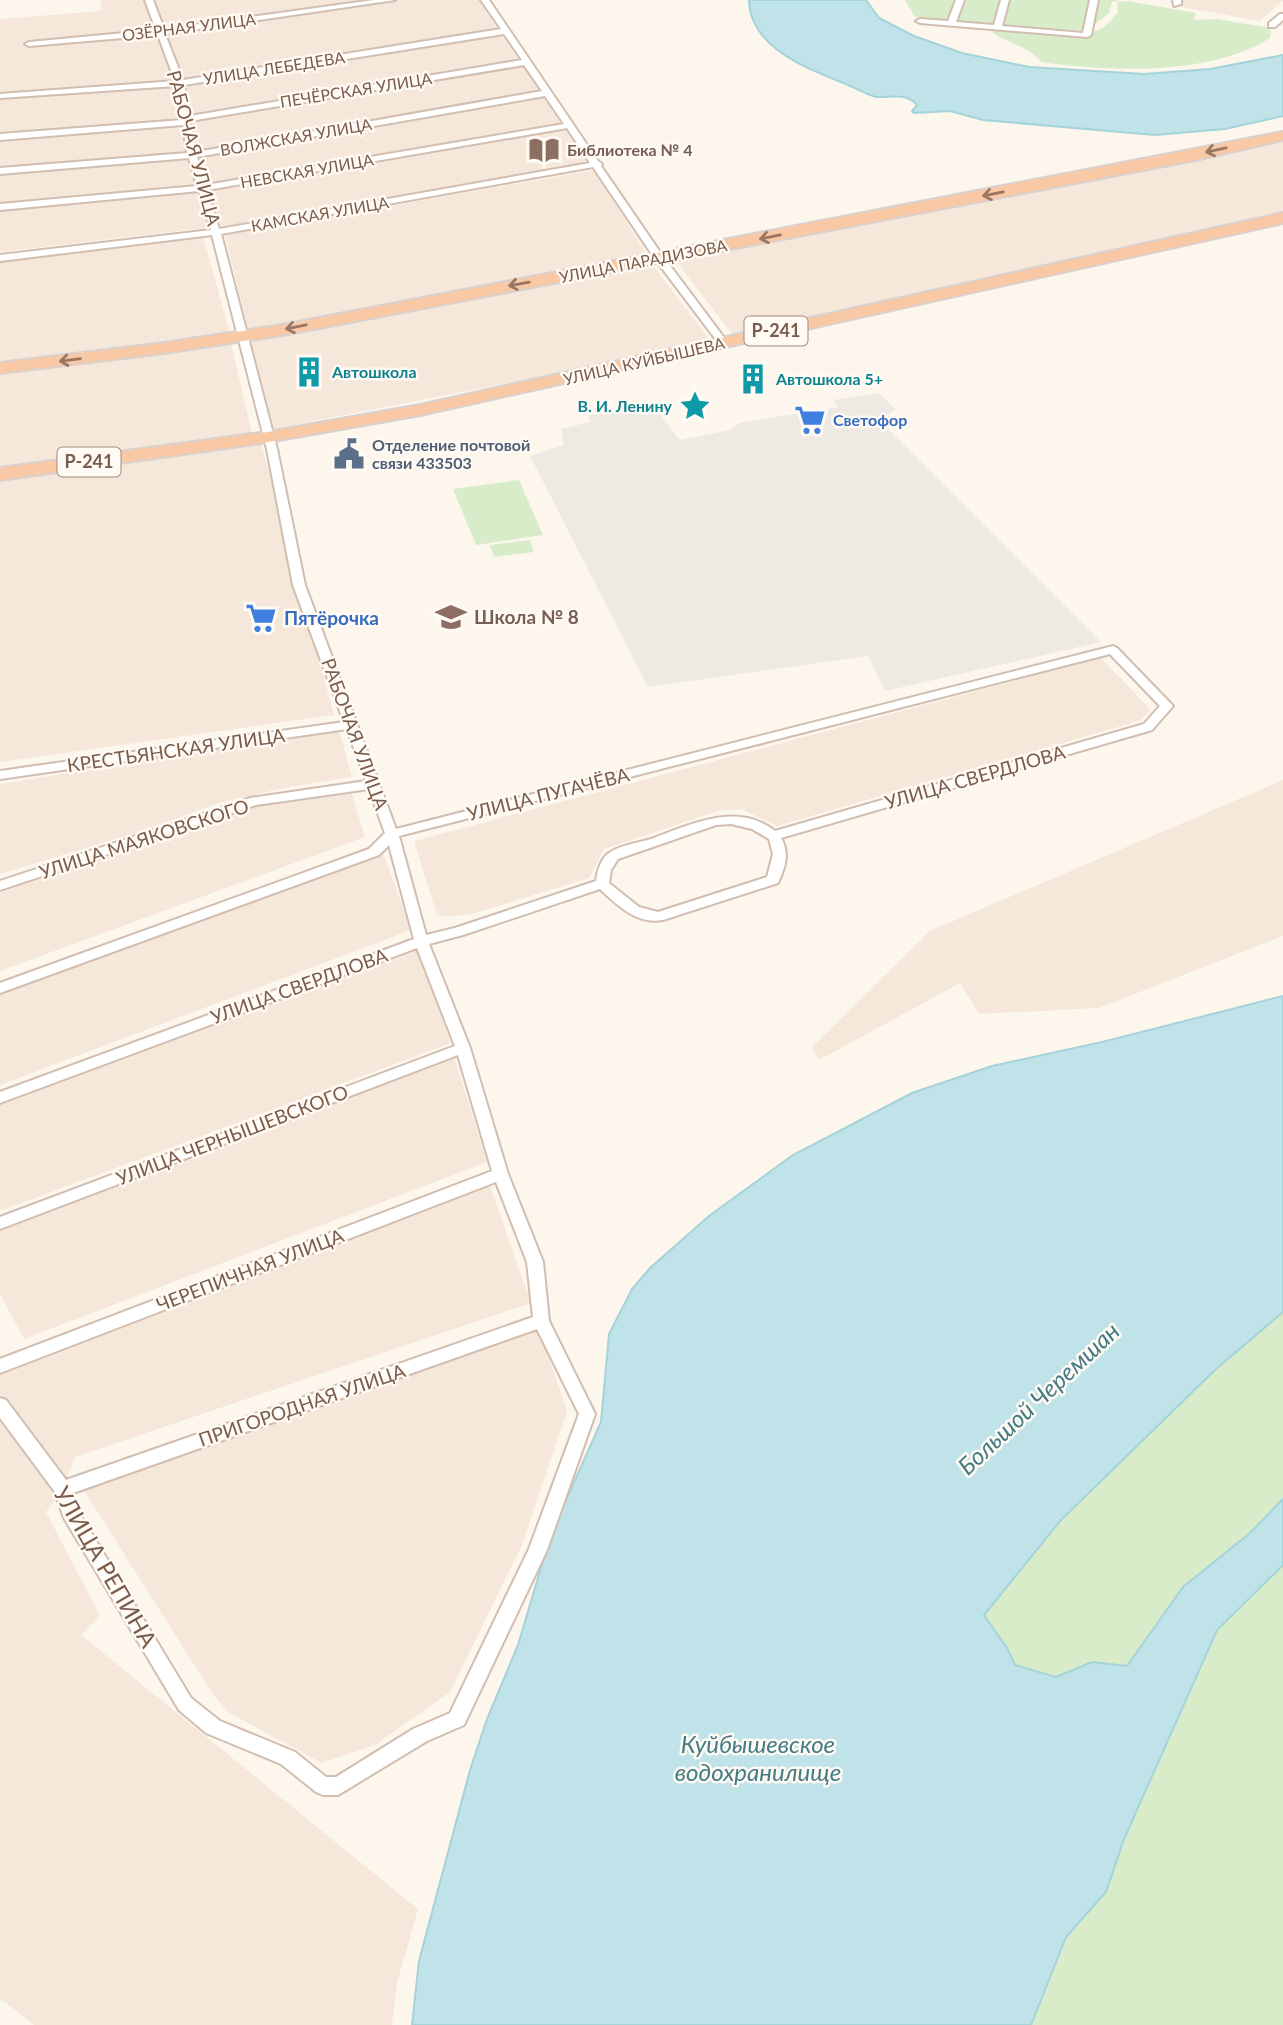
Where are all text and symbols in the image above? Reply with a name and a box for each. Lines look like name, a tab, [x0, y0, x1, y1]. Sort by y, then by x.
street label: ОЗЁРНАЯ УЛИЦА	[121, 9, 257, 44]
street label: УЛИЦА ЛЕБЕДЕВА	[202, 47, 346, 88]
street label: РАБОЧАЯ УЛИЦА	[163, 68, 226, 228]
street label: ПЕЧЁРСКАЯ УЛИЦА	[279, 68, 433, 111]
street label: ВОЛЖСКАЯ УЛИЦА	[219, 114, 373, 159]
library icon: Библиотека № 4	[527, 133, 561, 167]
place label: Библиотека № 4	[567, 140, 693, 159]
one-way arrow	[1205, 144, 1228, 158]
street label: НЕВСКАЯ УЛИЦА	[239, 149, 375, 192]
one-way arrow	[982, 188, 1005, 201]
street label: КАМСКАЯ УЛИЦА	[250, 192, 390, 235]
one-way arrow	[759, 230, 782, 244]
street label: УЛИЦА ПАРАДИЗОВА	[557, 235, 729, 286]
one-way arrow	[508, 278, 531, 291]
road number: Р-241	[744, 316, 808, 346]
one-way arrow	[285, 321, 308, 335]
street label: УЛИЦА КУЙБЫШЕВА	[561, 333, 727, 388]
one-way arrow	[60, 353, 82, 366]
building icon: Автошкола	[292, 355, 326, 389]
place label: Автошкола	[331, 362, 417, 381]
building icon: Автошкола 5+	[736, 362, 770, 396]
place label: Автошкола 5+	[775, 369, 883, 388]
place icon: В. И. Ленину	[678, 389, 712, 423]
place label: В. И. Ленину	[578, 396, 673, 415]
supermarket icon: Светофор	[793, 403, 827, 437]
place label: Светофор	[833, 410, 907, 429]
place label: Отделение почтовой связи 433503	[372, 435, 530, 472]
public building icon: Отделение почтовой связи 433503	[332, 437, 366, 471]
road number: Р-241	[57, 448, 120, 476]
school or university icon: Школа № 8	[434, 600, 468, 634]
supermarket icon: Пятёрочка	[244, 601, 278, 635]
place label: Школа № 8	[474, 605, 579, 628]
place label: Пятёрочка	[284, 606, 379, 629]
street label: РАБОЧАЯ УЛИЦА	[317, 655, 394, 813]
street label: КРЕСТЬЯНСКАЯ УЛИЦА	[65, 723, 287, 776]
street label: УЛИЦА СВЕРДЛОВА	[882, 740, 1068, 813]
street label: УЛИЦА ПУГАЧЁВА	[464, 762, 631, 825]
street label: УЛИЦА МАЯКОВСКОГО	[36, 794, 252, 883]
street label: УЛИЦА СВЕРДЛОВА	[207, 943, 391, 1028]
street label: УЛИЦА ЧЕРНЫШЕВСКОГО	[113, 1080, 351, 1189]
street label: ЧЕРЕПИЧНАЯ УЛИЦА	[153, 1223, 347, 1316]
water label: Большой Черемшан	[951, 1316, 1125, 1480]
street label: ПРИГОРОДНАЯ УЛИЦА	[195, 1358, 408, 1451]
street label: УЛИЦА РЕПИНА	[48, 1481, 164, 1652]
water label: Куйбышевское водохранилище	[675, 1729, 841, 1786]

